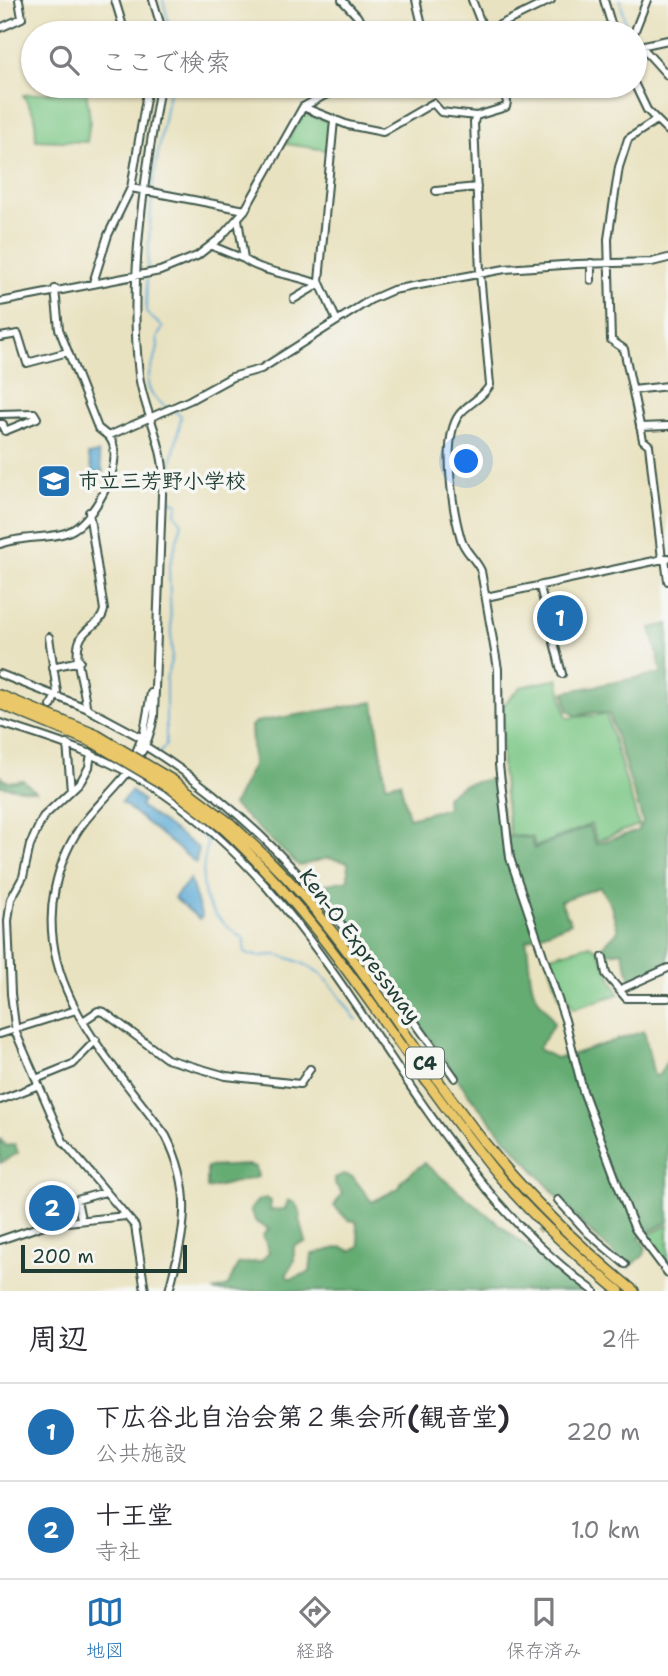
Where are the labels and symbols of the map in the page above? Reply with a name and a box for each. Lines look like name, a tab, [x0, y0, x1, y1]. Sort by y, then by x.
your location	[449, 444, 483, 478]
school or university icon: 市立三芳野小学校	[35, 462, 73, 500]
place label: 市立三芳野小学校	[78, 467, 246, 495]
pin: 1	[537, 592, 583, 644]
street label: Ken-O Expressway	[293, 863, 427, 1029]
road number: C4	[406, 1048, 444, 1078]
pin: 2	[29, 1182, 75, 1234]
scale bar	[21, 1242, 187, 1274]

